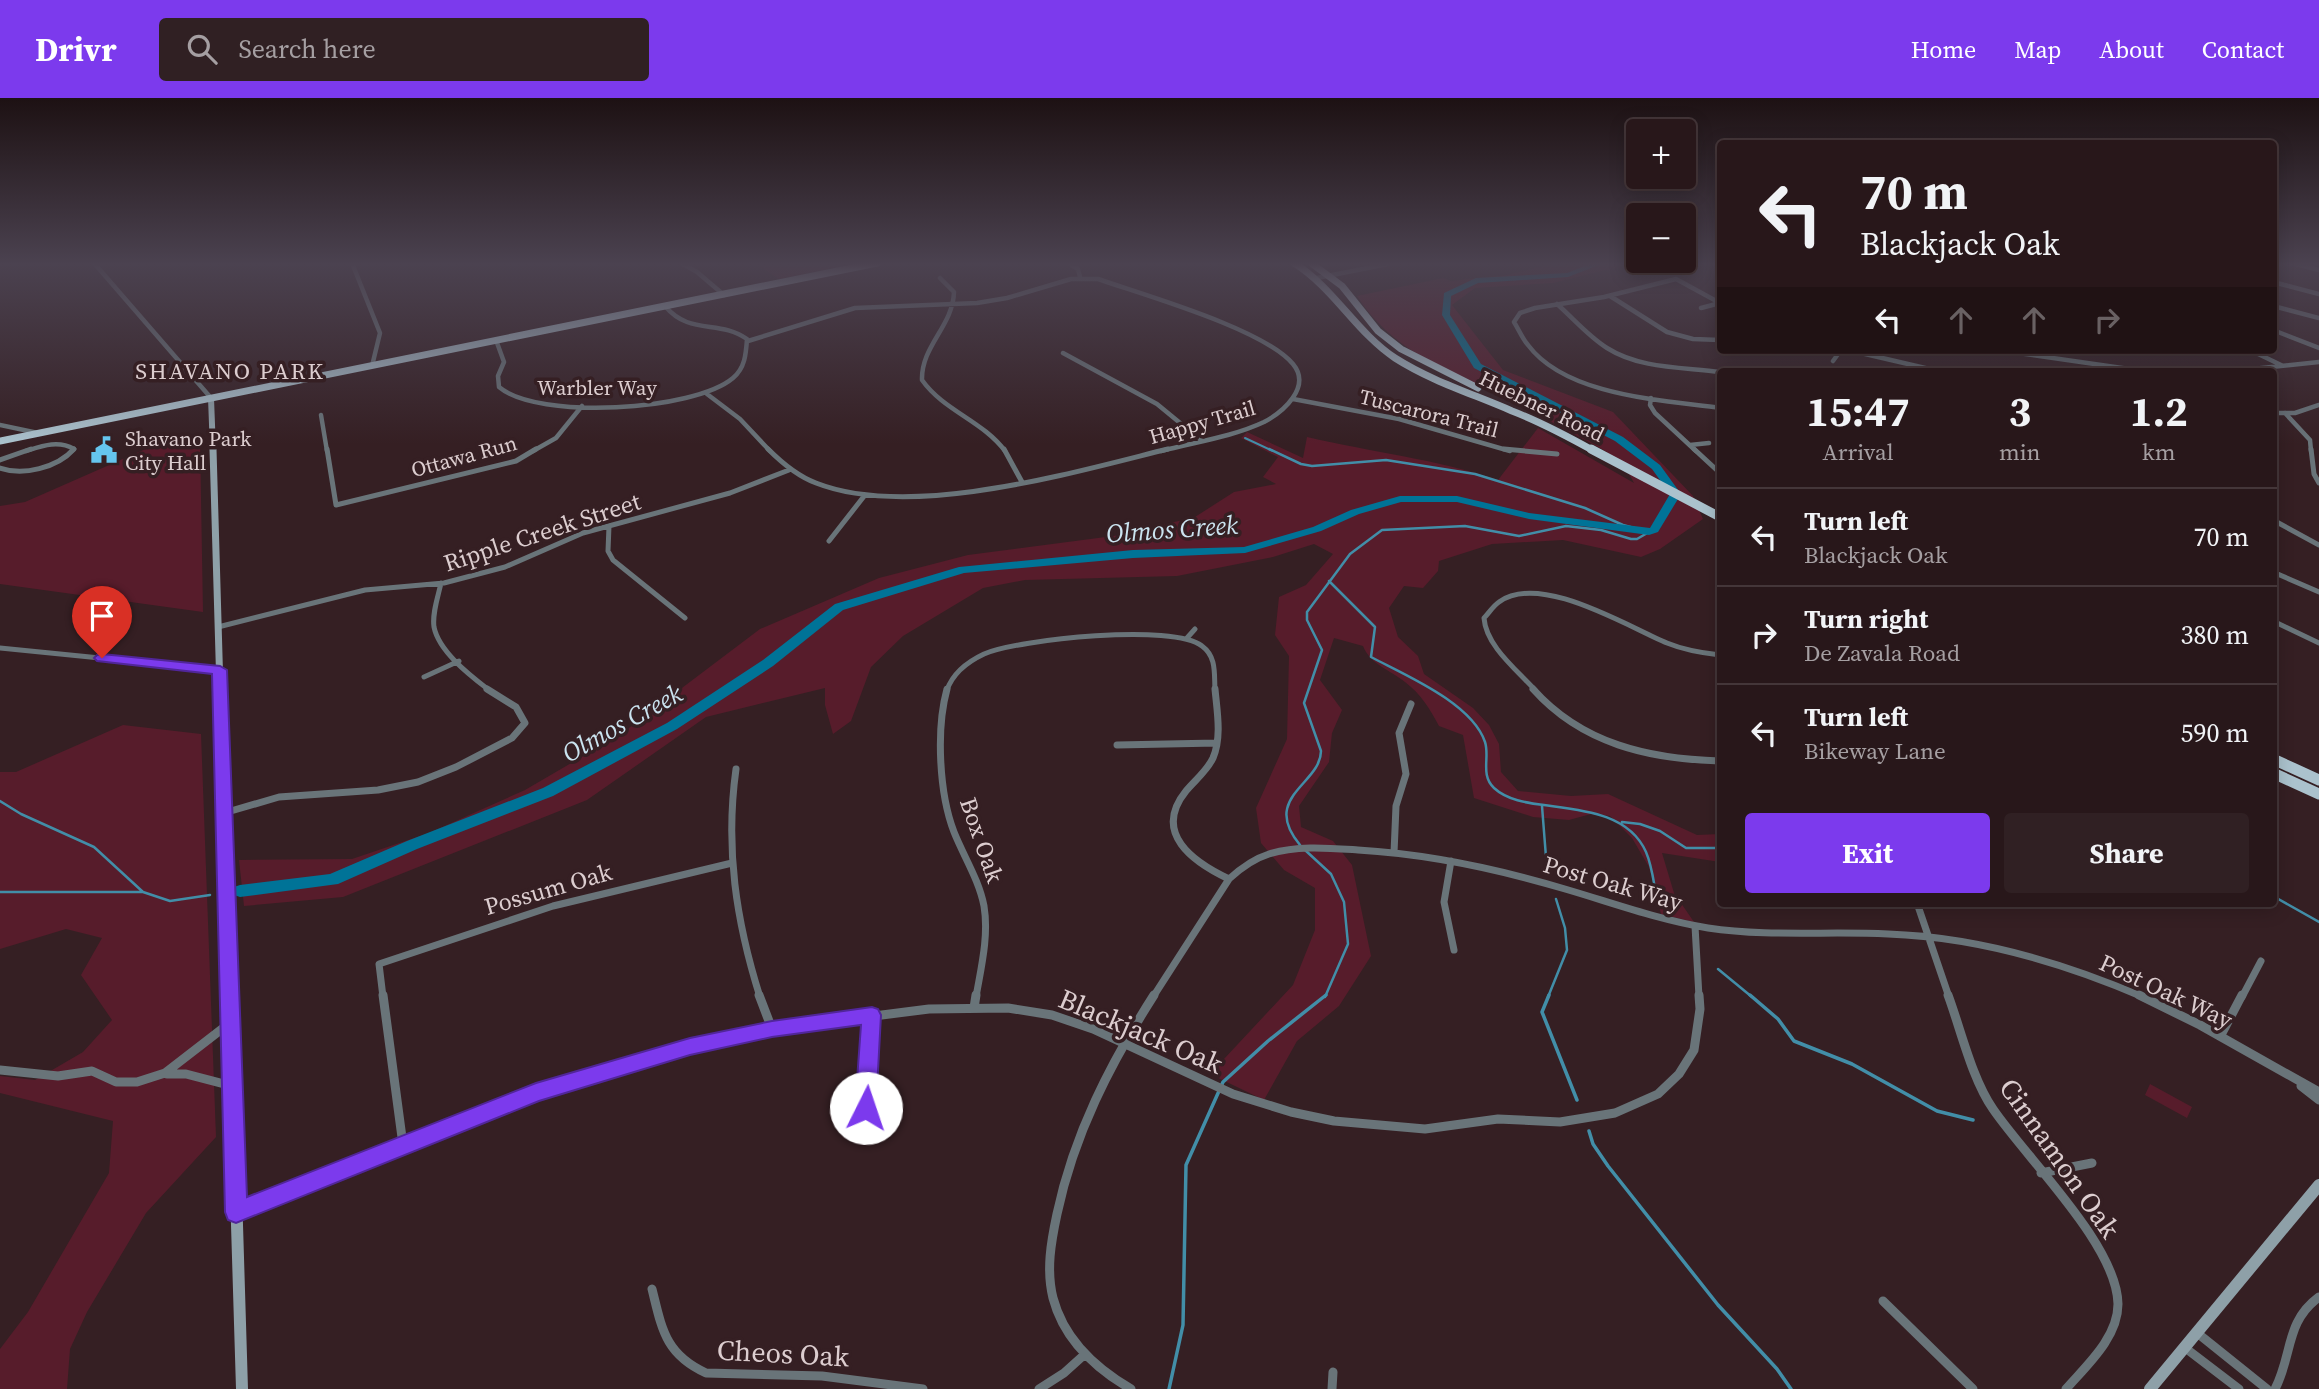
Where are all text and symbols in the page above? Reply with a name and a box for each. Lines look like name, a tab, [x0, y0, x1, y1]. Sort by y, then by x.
search box	[159, 18, 649, 81]
text: Drivr	[35, 27, 117, 72]
icon: search	[183, 30, 221, 68]
text: Search here	[239, 31, 376, 67]
text: Home	[1911, 33, 1976, 66]
text: Map	[2014, 33, 2061, 66]
text: About	[2099, 33, 2164, 66]
text: Contact	[2202, 33, 2284, 66]
map controls	[1626, 119, 1696, 273]
button: +	[1626, 119, 1696, 189]
text: 70 m	[1860, 158, 1968, 225]
icon: left	[1745, 168, 1836, 259]
button: −	[1626, 203, 1696, 273]
text: Blackjack Oak	[1860, 222, 2060, 266]
icon: left	[1869, 301, 1907, 339]
icon: ahead	[1942, 301, 1980, 339]
icon: ahead	[2015, 301, 2053, 339]
icon: right	[2088, 301, 2126, 339]
district label: SHAVANO PARK	[135, 355, 325, 387]
street label: Huebner Road	[1475, 363, 1609, 449]
street label: Warbler Way	[537, 373, 657, 402]
street label: Tuscarora Trail	[1356, 382, 1502, 444]
text: 15:47	[1806, 382, 1910, 440]
text: 3	[2008, 382, 2031, 440]
text: 1.2	[2130, 382, 2188, 440]
street label: Happy Trail	[1145, 393, 1259, 451]
place label: Shavano Park City Hall	[125, 424, 252, 477]
street label: Ottawa Run	[408, 428, 520, 484]
public building icon: Shavano Park City Hall	[89, 435, 119, 465]
text: Arrival	[1822, 436, 1894, 468]
text: min	[1999, 436, 2041, 468]
text: km	[2142, 436, 2175, 468]
street label: Ripple Creek Street	[439, 485, 645, 579]
text: Turn left	[1804, 503, 1908, 539]
water label: Olmos Creek	[1105, 506, 1240, 552]
icon: left	[1745, 518, 1783, 556]
text: 70 m	[2194, 519, 2249, 555]
text: Blackjack Oak	[1804, 539, 1948, 571]
pin	[72, 586, 132, 658]
icon: arrive	[83, 597, 121, 635]
text: Turn right	[1804, 601, 1928, 637]
icon: right	[1745, 616, 1783, 654]
text: 380 m	[2181, 617, 2249, 653]
text: De Zavala Road	[1804, 637, 1960, 669]
water label: Olmos Creek	[555, 675, 689, 771]
text: Turn left	[1804, 699, 1908, 735]
icon: left	[1745, 714, 1783, 752]
text: 590 m	[2181, 715, 2249, 751]
text: Bikeway Lane	[1804, 735, 1946, 767]
street label: Box Oak	[952, 793, 1012, 888]
button: Exit	[1745, 813, 1990, 893]
button: Share	[2004, 813, 2249, 893]
street label: Post Oak Way	[1539, 847, 1687, 919]
street label: Possum Oak	[480, 855, 616, 923]
street label: Post Oak Way	[2094, 946, 2239, 1037]
street label: Blackjack Oak	[1053, 979, 1230, 1083]
street label: Cinnamon Oak	[1991, 1070, 2130, 1246]
position arrow	[829, 1071, 903, 1145]
street label: Cheos Oak	[716, 1331, 851, 1375]

